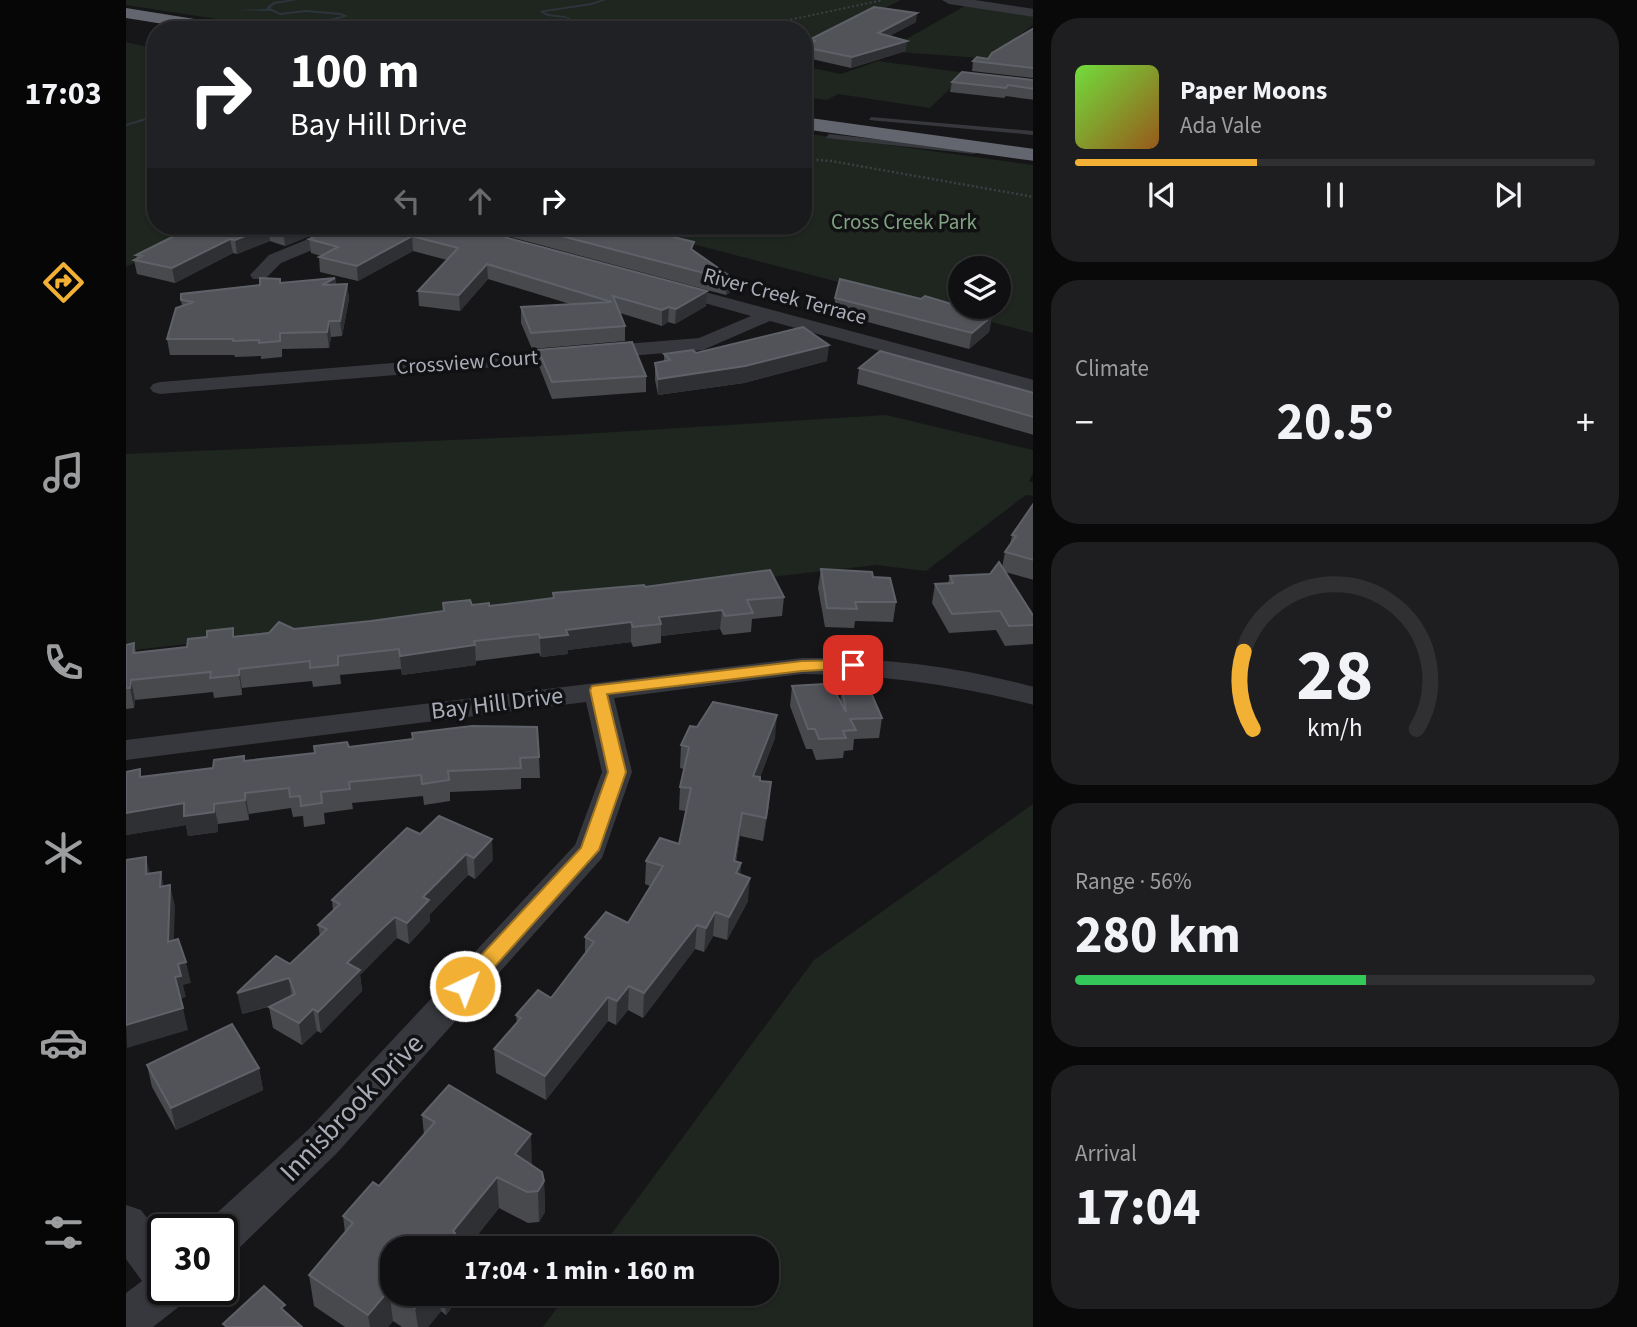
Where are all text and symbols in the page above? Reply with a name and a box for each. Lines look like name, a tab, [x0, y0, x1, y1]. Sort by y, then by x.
text: 100 m	[290, 37, 419, 107]
icon: right	[175, 49, 266, 140]
text: 17:03	[24, 71, 102, 117]
text: Paper Moons	[1180, 72, 1327, 109]
text: Bay Hill Drive	[290, 102, 467, 148]
text: Ada Vale	[1180, 109, 1262, 142]
icon: previous	[1143, 176, 1181, 214]
icon: pause	[1316, 176, 1354, 214]
icon: next	[1489, 176, 1527, 214]
icon: left	[388, 182, 426, 220]
icon: ahead	[461, 182, 499, 220]
icon: right	[534, 182, 572, 220]
park label: Cross Creek Park	[831, 207, 978, 237]
map controls	[948, 256, 1011, 319]
button: layers	[948, 256, 1011, 319]
icon: directions	[39, 258, 88, 307]
street label: River Creek Terrace	[700, 260, 870, 332]
street label: Crossview Court	[395, 342, 539, 382]
text: Climate	[1075, 352, 1149, 385]
text: 20.5°	[1277, 386, 1393, 460]
text: −	[1075, 396, 1094, 450]
text: +	[1576, 396, 1595, 450]
icon: music	[39, 448, 88, 497]
text: 28	[1297, 625, 1373, 729]
pin	[823, 635, 883, 695]
icon: phone	[39, 638, 88, 687]
icon: arrive	[834, 646, 872, 684]
street label: Bay Hill Drive	[429, 678, 565, 729]
text: km/h	[1307, 710, 1363, 746]
icon: climate	[39, 828, 88, 877]
text: Range · 56%	[1075, 865, 1192, 898]
text: 280 km	[1075, 899, 1241, 973]
position arrow	[428, 949, 502, 1023]
icon: car	[39, 1018, 88, 1067]
street label: Innisbrook Drive	[271, 1025, 433, 1191]
text: Arrival	[1075, 1137, 1137, 1170]
text: 17:04	[1075, 1171, 1200, 1245]
icon: filters	[39, 1208, 88, 1257]
speed limit sign: 30	[147, 1214, 238, 1305]
text: 17:04 · 1 min · 160 m	[464, 1252, 695, 1289]

